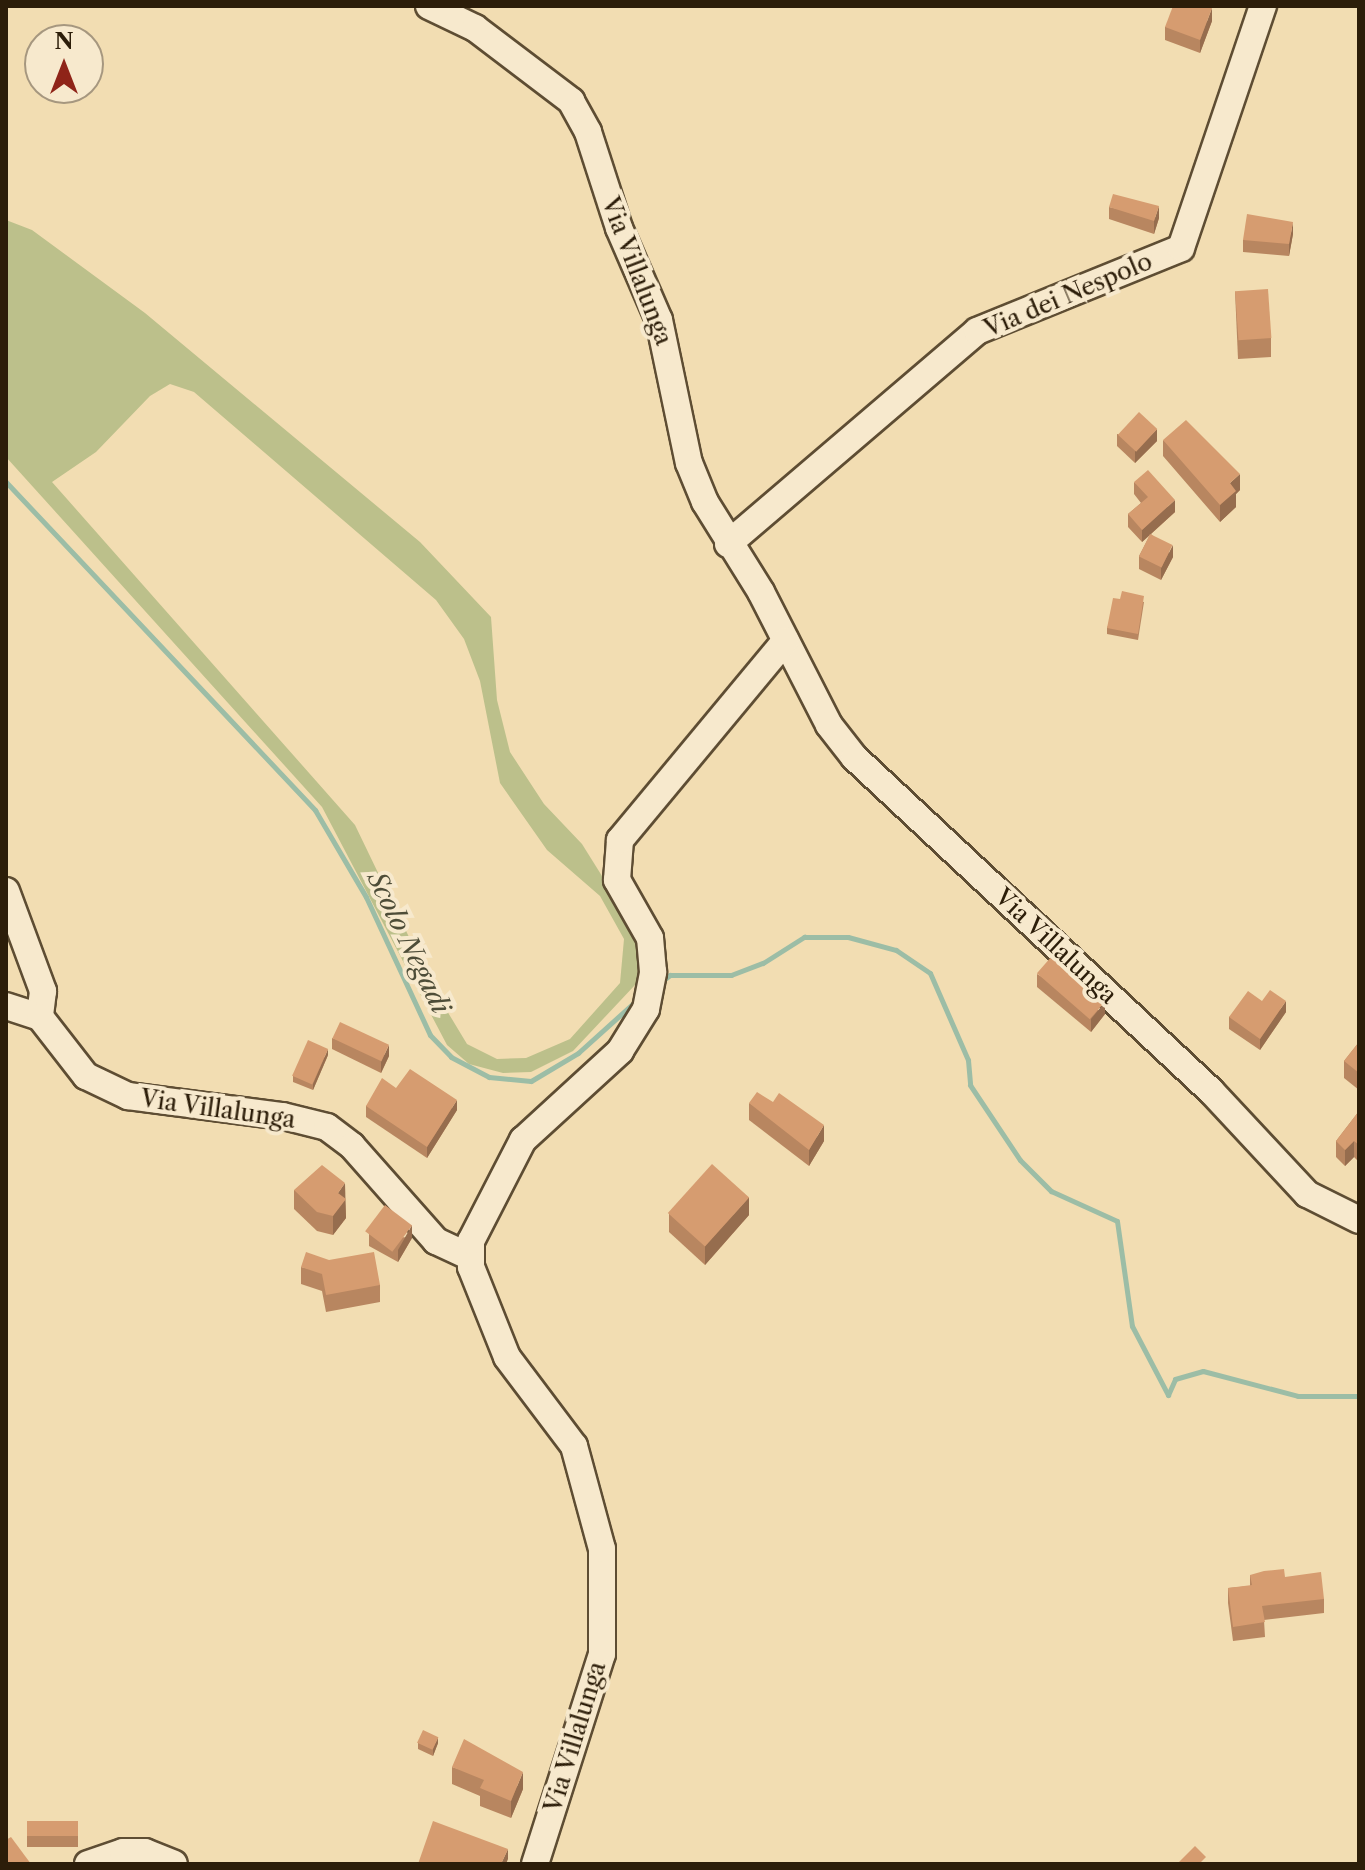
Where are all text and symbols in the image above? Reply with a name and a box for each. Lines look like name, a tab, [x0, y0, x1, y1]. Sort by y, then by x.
north arrow	[24, 24, 104, 104]
text: N	[54, 28, 74, 55]
street label: Via Villalunga	[595, 192, 679, 350]
street label: Via dei Nespolo	[980, 247, 1156, 343]
water label: Scolo Negadi	[360, 867, 456, 1019]
street label: Via Villalunga	[989, 882, 1123, 1010]
street label: Via Villalunga	[138, 1084, 298, 1134]
street label: Via Villalunga	[538, 1658, 612, 1816]

